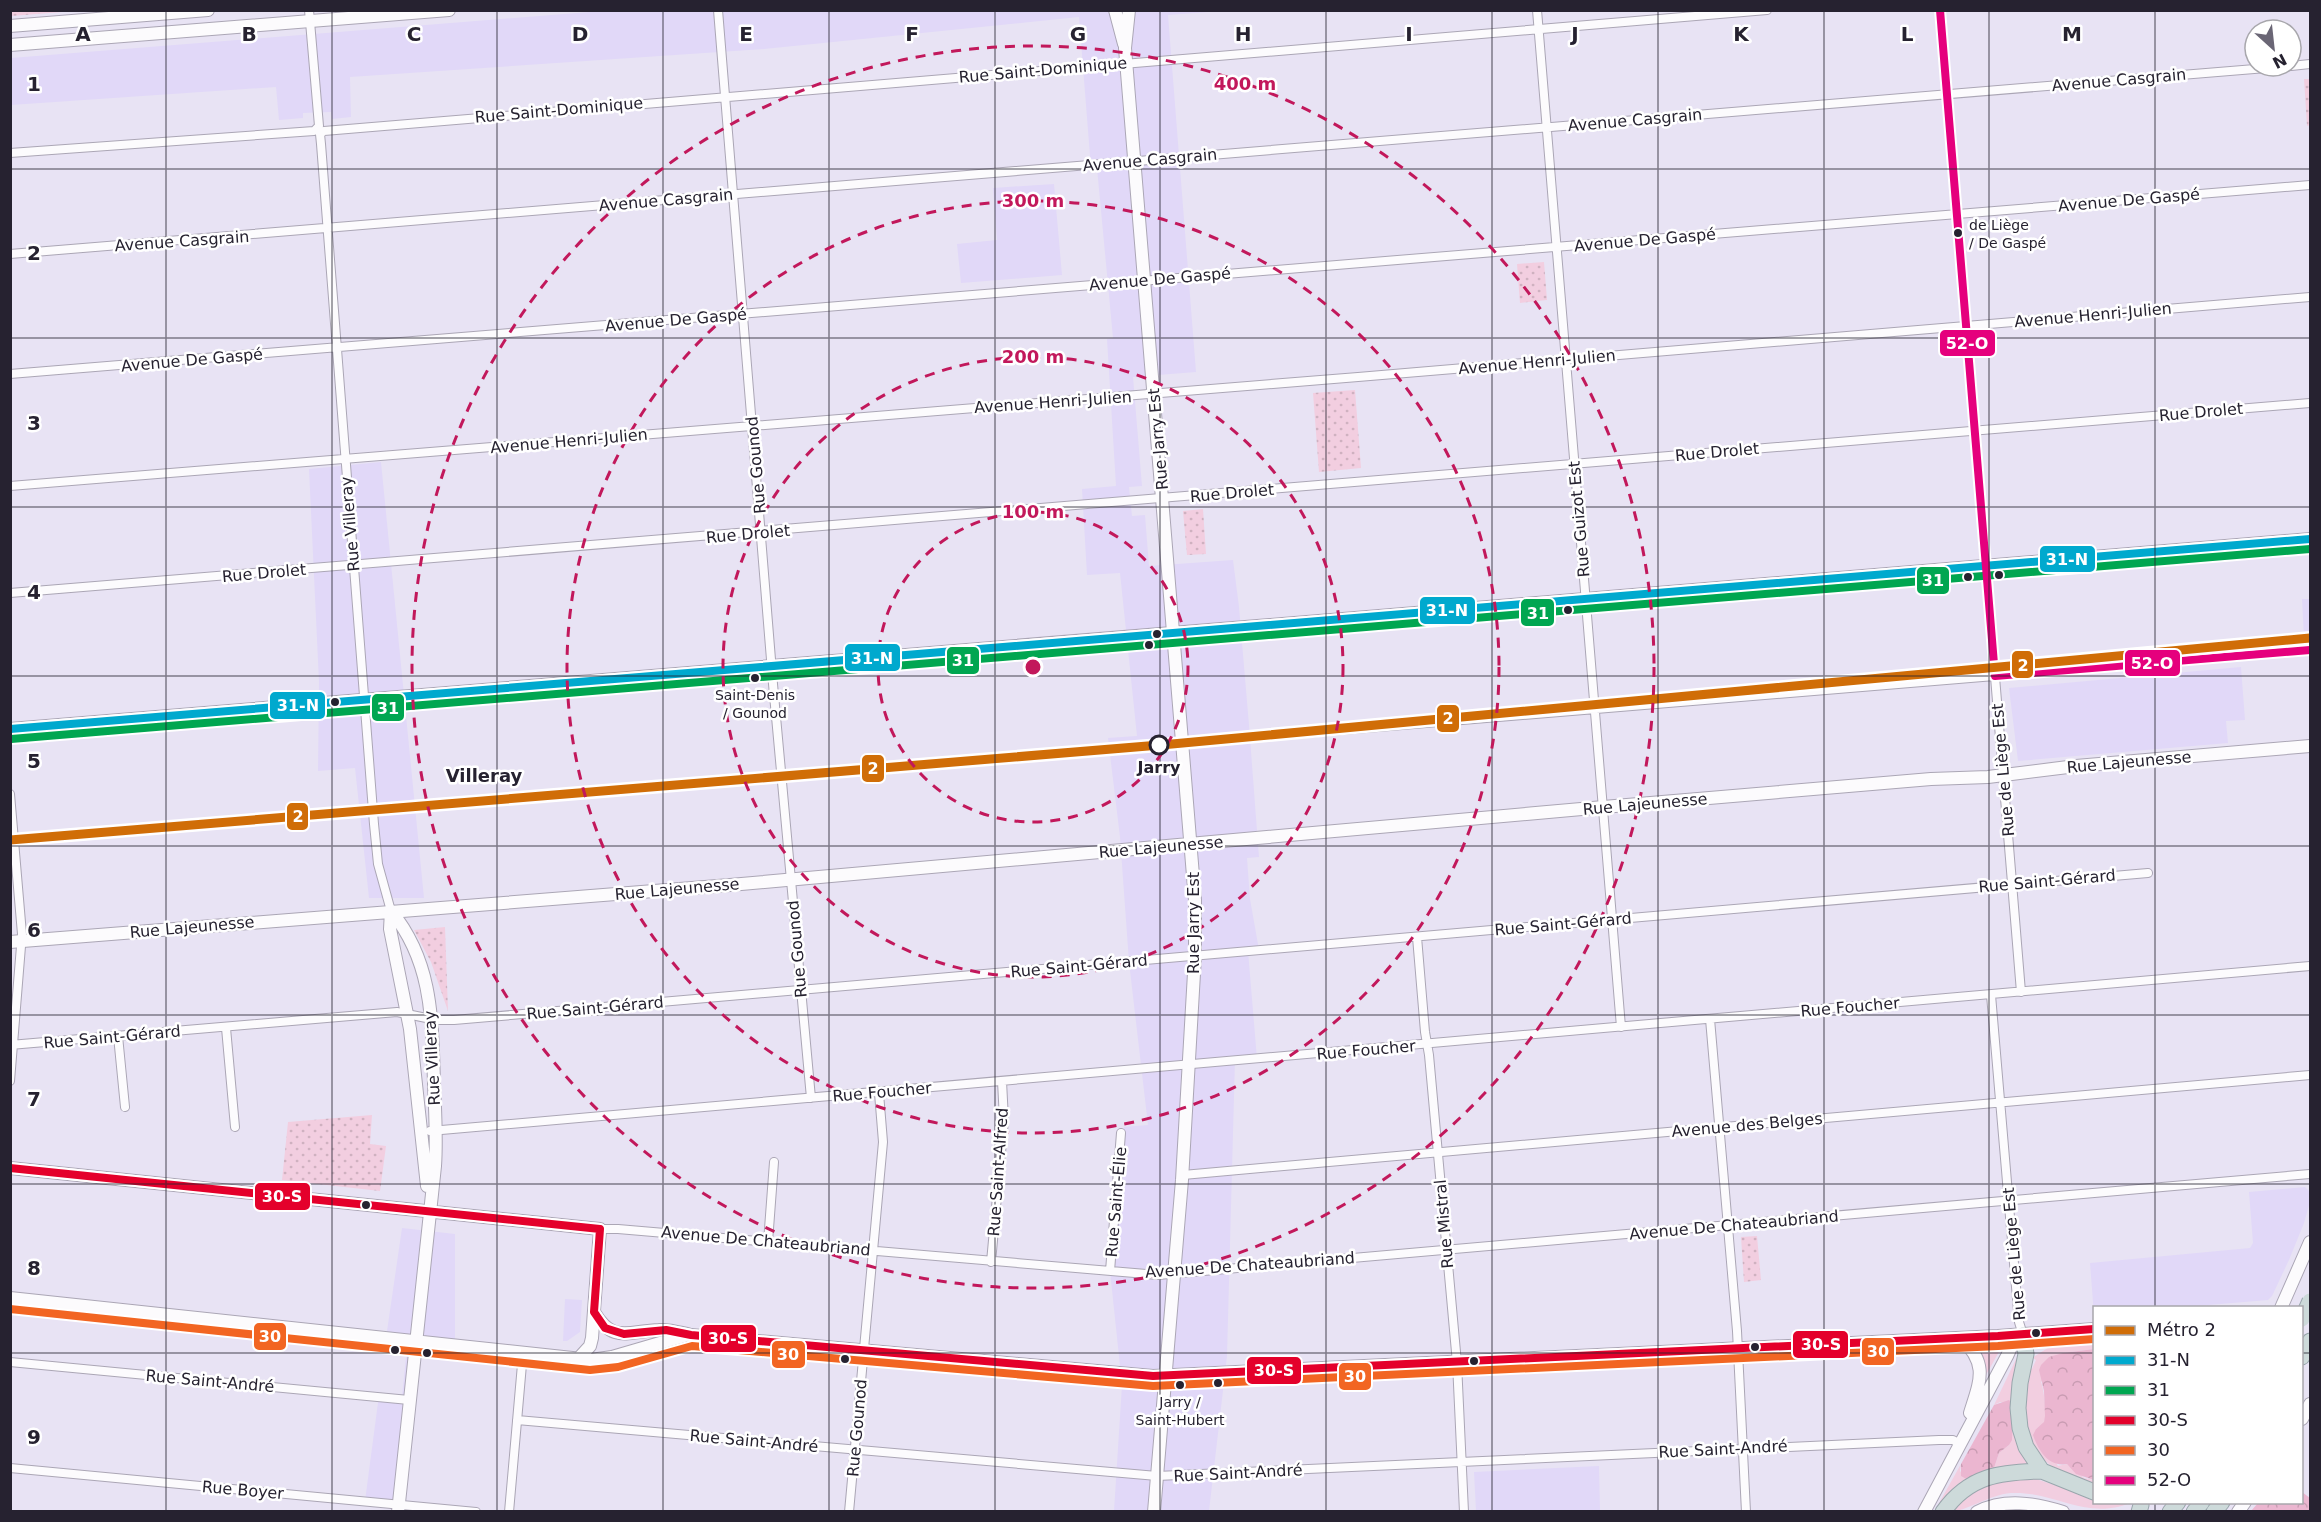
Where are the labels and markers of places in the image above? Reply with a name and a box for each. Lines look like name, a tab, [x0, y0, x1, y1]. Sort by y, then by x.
place label: de Liège / De Gaspé	[1969, 217, 2046, 251]
marker: de Liège / De Gaspé	[1952, 227, 1964, 239]
unlabelled marker	[1993, 569, 2005, 581]
unlabelled marker	[1962, 571, 1974, 583]
unlabelled marker	[1562, 604, 1574, 616]
unlabelled marker	[1151, 628, 1163, 640]
unlabelled marker	[1143, 639, 1155, 651]
centre of rings	[1023, 657, 1043, 677]
marker: Saint-Denis / Gounod	[749, 672, 761, 684]
place label: Saint-Denis / Gounod	[715, 687, 795, 721]
unlabelled marker	[329, 696, 341, 708]
marker: Jarry	[1149, 735, 1169, 755]
place label: Jarry	[1137, 758, 1181, 777]
unlabelled marker	[360, 1199, 372, 1211]
unlabelled marker	[2030, 1327, 2042, 1339]
unlabelled marker	[1749, 1341, 1761, 1353]
unlabelled marker	[389, 1344, 401, 1356]
unlabelled marker	[421, 1347, 433, 1359]
unlabelled marker	[839, 1353, 851, 1365]
unlabelled marker	[1468, 1355, 1480, 1367]
unlabelled marker	[1212, 1377, 1224, 1389]
marker: Jarry / Saint-Hubert	[1174, 1379, 1186, 1391]
place label: Jarry / Saint-Hubert	[1136, 1394, 1225, 1428]

